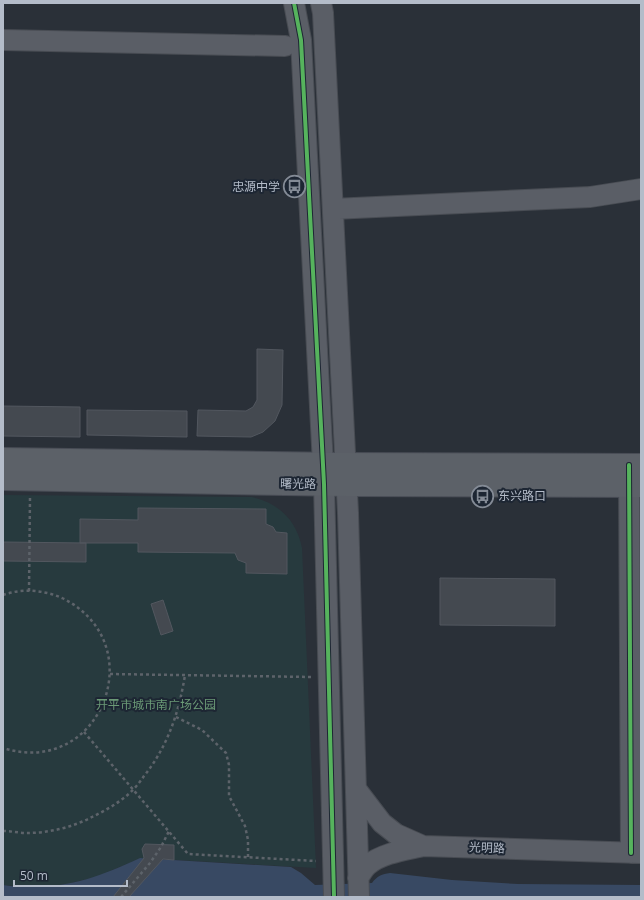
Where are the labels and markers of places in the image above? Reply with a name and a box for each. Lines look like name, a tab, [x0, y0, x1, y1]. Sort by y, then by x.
bus stop icon: 忠源中学	[282, 174, 308, 200]
place label: 忠源中学	[232, 178, 280, 195]
bus stop icon: 东兴路口	[470, 483, 496, 509]
place label: 东兴路口	[498, 487, 546, 504]

